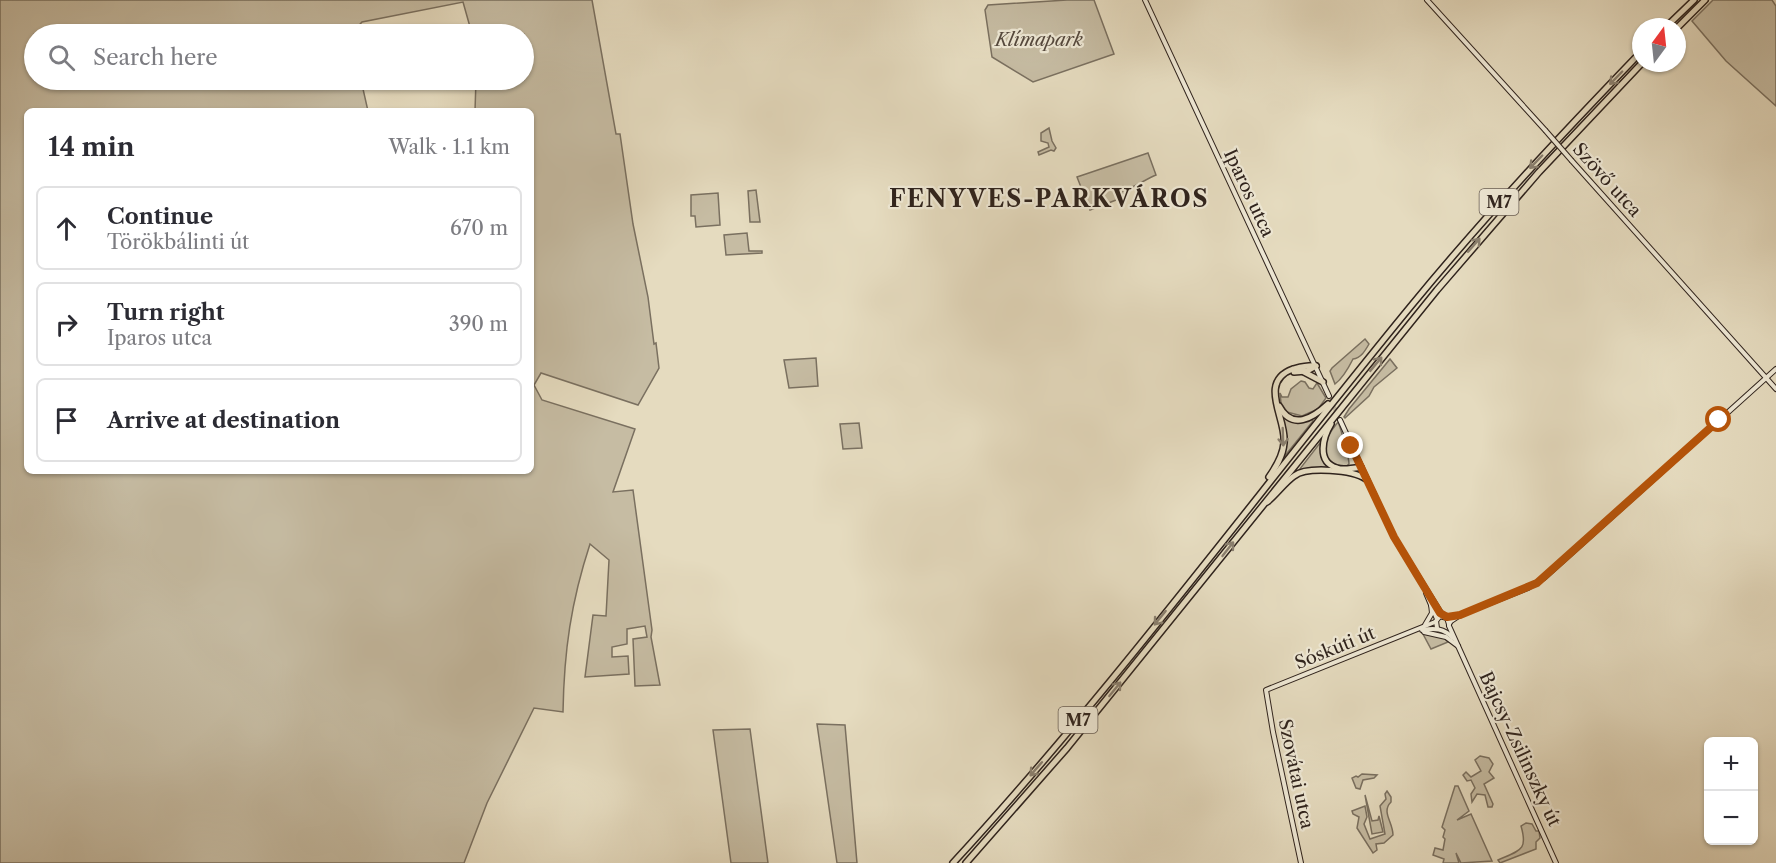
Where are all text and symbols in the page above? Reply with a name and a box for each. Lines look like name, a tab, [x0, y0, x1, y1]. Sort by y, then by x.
north arrow	[1632, 18, 1686, 72]
search box	[24, 24, 534, 90]
park label: Klímapark	[993, 29, 1084, 51]
icon: search	[45, 41, 78, 74]
text: Search here	[93, 44, 218, 71]
one-way arrow	[1609, 70, 1623, 85]
text: 14 min	[48, 131, 135, 163]
text: Walk · 1.1 km	[388, 135, 510, 159]
street label: Szövő utca	[1568, 138, 1646, 222]
street label: Iparos utca	[1219, 145, 1279, 241]
one-way arrow	[1530, 154, 1544, 169]
district label: FENYVES-PARKVÁROS	[889, 184, 1209, 213]
road number: M7	[1480, 189, 1518, 215]
text: Continue	[107, 203, 213, 230]
icon: ahead	[50, 212, 83, 245]
text: 670 m	[450, 216, 508, 240]
text: Törökbálinti út	[107, 230, 249, 254]
one-way arrow	[1468, 237, 1481, 253]
text: Turn right	[107, 299, 225, 326]
icon: right	[50, 308, 83, 341]
text: 390 m	[449, 312, 508, 336]
text: Iparos utca	[107, 326, 212, 350]
one-way arrow	[1370, 356, 1383, 372]
icon: arrive	[50, 404, 83, 437]
route start	[1705, 406, 1731, 432]
text: Arrive at destination	[107, 407, 340, 434]
one-way arrow	[1277, 427, 1289, 446]
route end	[1337, 432, 1363, 458]
one-way arrow	[1222, 541, 1235, 557]
one-way arrow	[1153, 610, 1167, 625]
street label: Sóskúti út	[1292, 622, 1379, 674]
street label: Bajcsy-Zsilinszky út	[1474, 668, 1566, 830]
one-way arrow	[1108, 682, 1122, 697]
road number: M7	[1058, 707, 1098, 733]
street label: Szovátai utca	[1274, 717, 1318, 831]
map controls	[1704, 737, 1758, 845]
button: +	[1704, 737, 1758, 791]
one-way arrow	[1029, 761, 1043, 776]
button: −	[1704, 791, 1758, 845]

